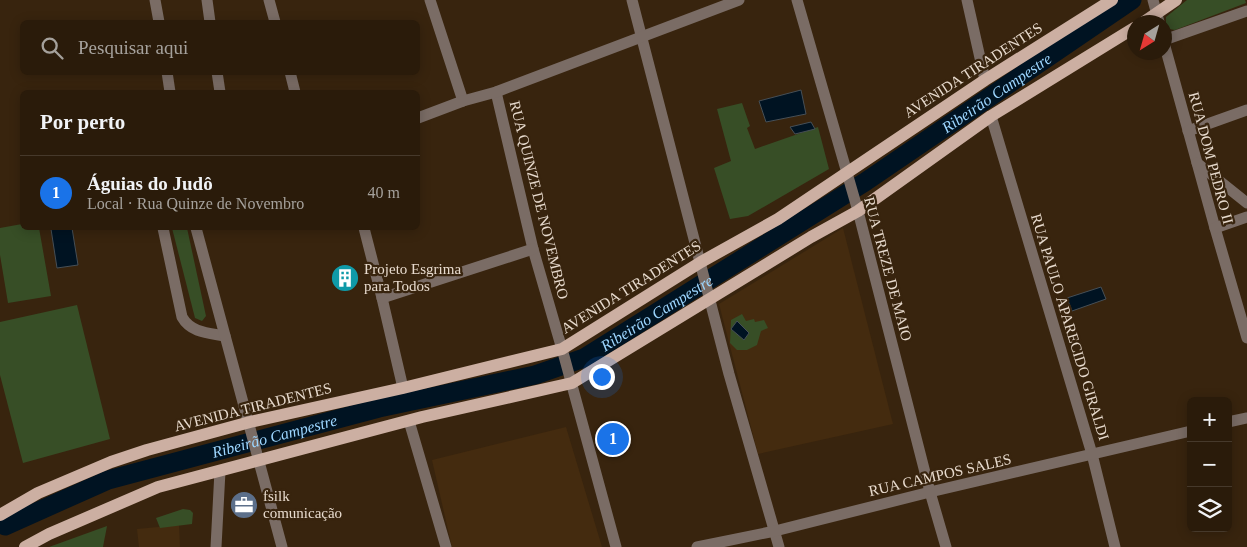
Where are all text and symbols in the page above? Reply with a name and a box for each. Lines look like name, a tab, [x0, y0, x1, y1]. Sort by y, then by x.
north arrow	[1127, 15, 1172, 60]
street label: AVENIDA TIRADENTES	[901, 19, 1045, 121]
search box	[20, 20, 420, 75]
icon: search	[38, 34, 66, 62]
text: Pesquisar aqui	[78, 37, 188, 58]
water label: Ribeirão Campestre	[938, 50, 1055, 137]
street label: RUA DOM PEDRO II	[1186, 90, 1236, 226]
street label: RUA QUINZE DE NOVEMBRO	[507, 99, 571, 301]
text: Por perto	[40, 110, 125, 134]
text: Águias do Judô	[87, 173, 213, 194]
text: 1	[52, 184, 60, 201]
text: 40 m	[368, 184, 400, 201]
text: Local · Rua Quinze de Novembro	[87, 195, 304, 212]
street label: RUA TREZE DE MAIO	[861, 195, 915, 343]
street label: RUA PAULO APARECIDO GIRALDI	[1028, 212, 1112, 442]
street label: AVENIDA TIRADENTES	[558, 237, 704, 337]
place label: Projeto Esgrima para Todos	[364, 261, 461, 294]
building icon: Projeto Esgrima para Todos	[330, 263, 360, 293]
water label: Ribeirão Campestre	[597, 272, 716, 355]
your location	[589, 364, 615, 390]
street label: AVENIDA TIRADENTES	[173, 380, 333, 434]
map controls	[1187, 397, 1232, 532]
button: +	[1187, 397, 1232, 442]
water label: Ribeirão Campestre	[209, 412, 339, 461]
pin: 1	[597, 420, 629, 458]
button: −	[1187, 442, 1232, 487]
street label: RUA CAMPOS SALES	[867, 451, 1013, 499]
button: layers	[1187, 487, 1232, 532]
place label: fsilk comunicação	[263, 488, 342, 521]
office icon: fsilk comunicação	[229, 490, 259, 520]

